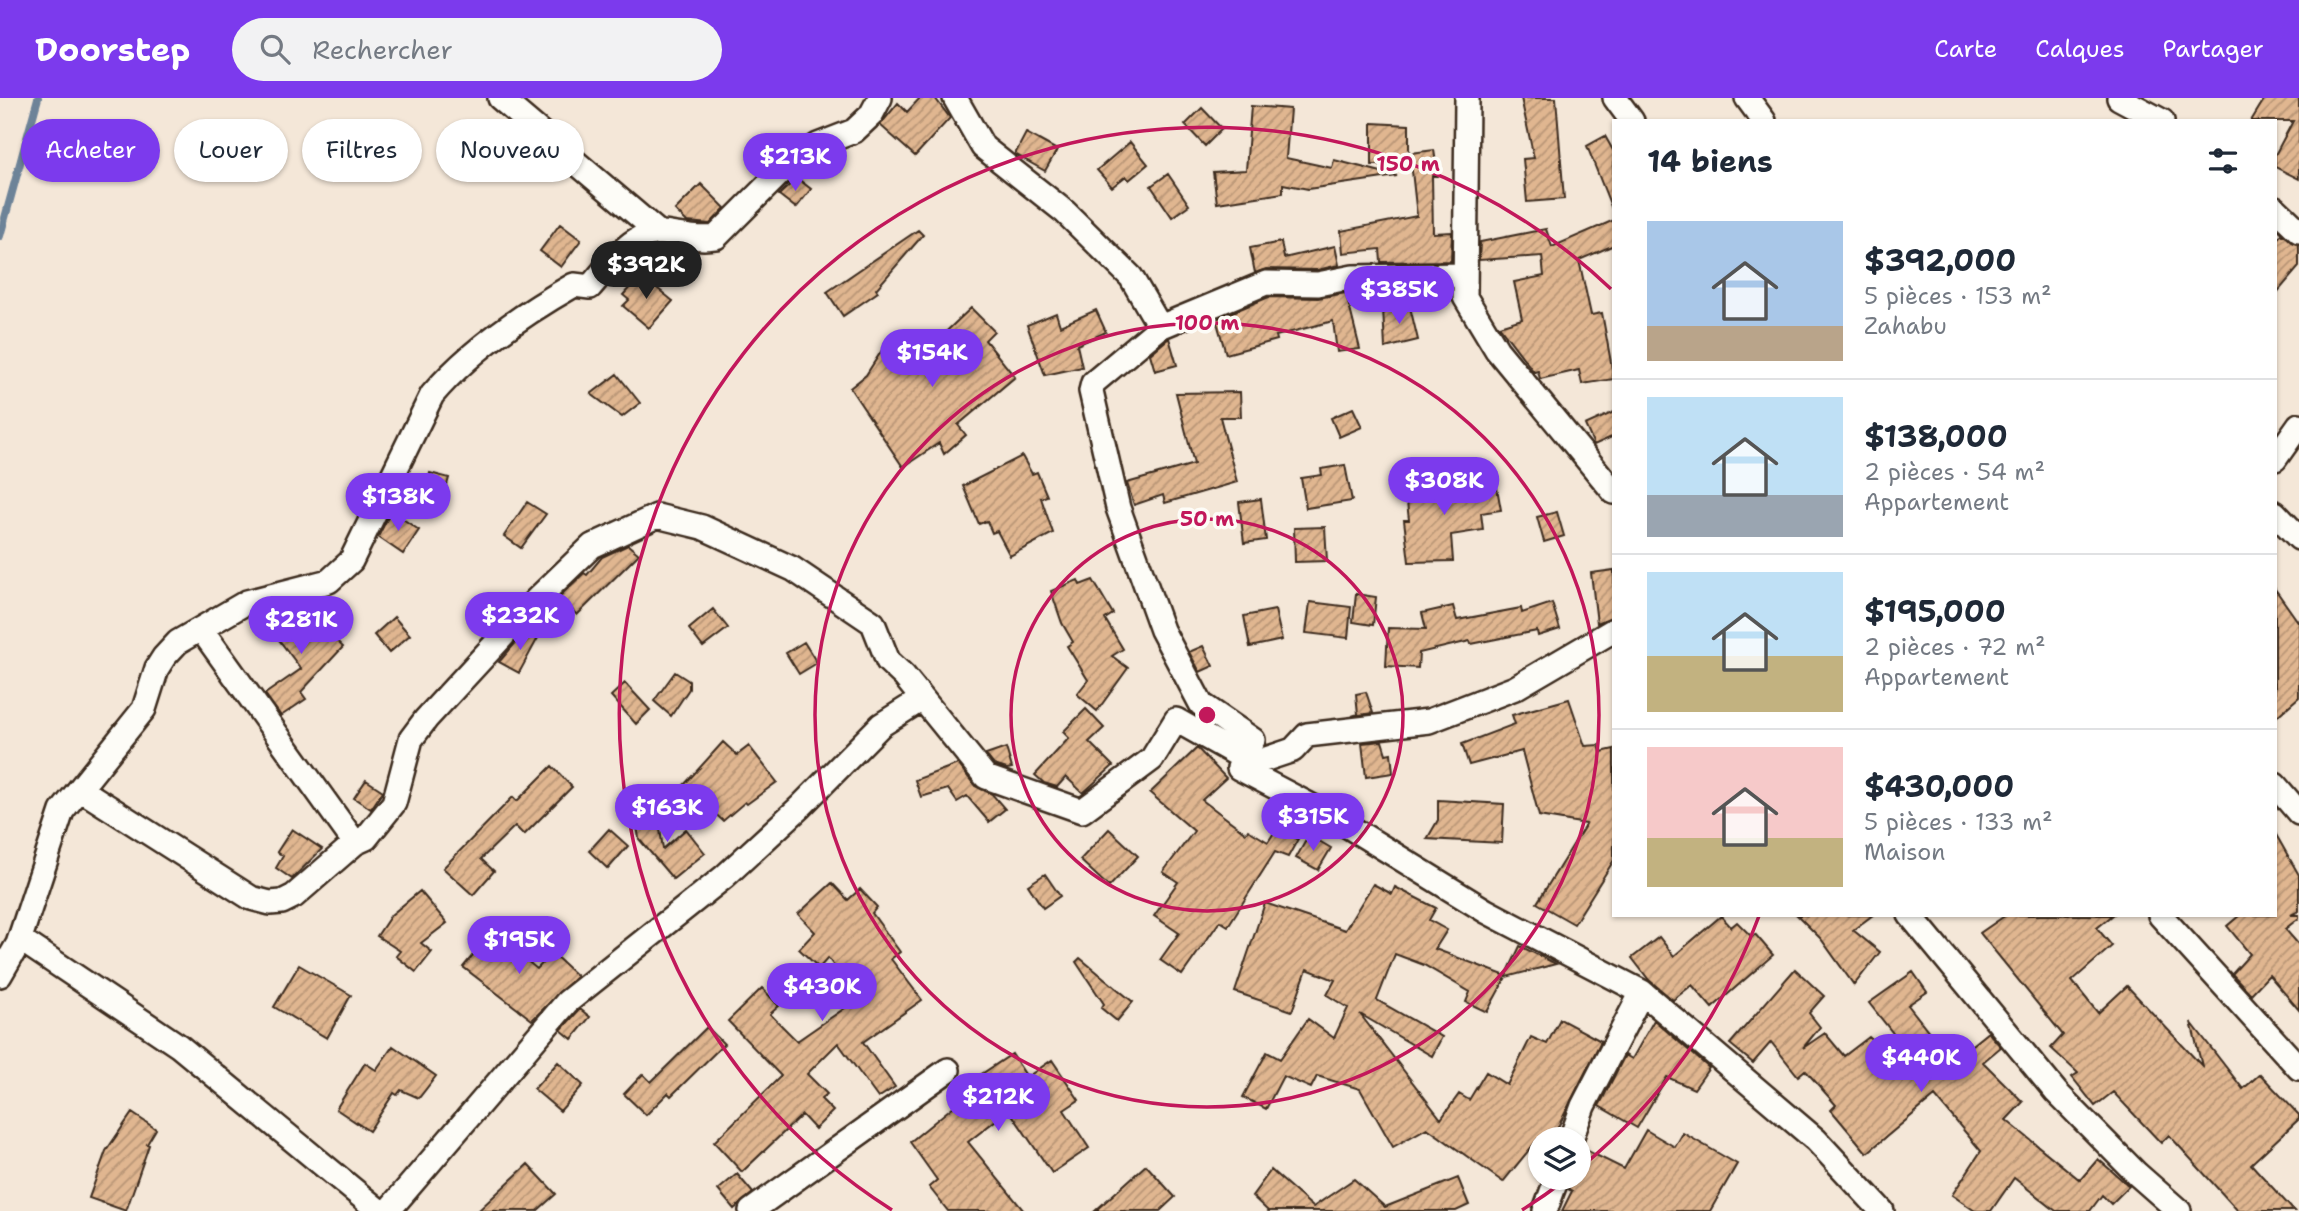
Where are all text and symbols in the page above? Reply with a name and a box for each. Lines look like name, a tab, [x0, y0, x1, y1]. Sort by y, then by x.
search box	[232, 18, 722, 81]
text: Doorstep	[35, 27, 190, 72]
icon: search	[256, 30, 294, 68]
text: Rechercher	[312, 32, 453, 67]
text: Carte	[1934, 33, 1997, 65]
text: Calques	[2035, 33, 2125, 65]
text: Partager	[2163, 33, 2264, 65]
chip: Acheter	[21, 119, 160, 182]
chip: Louer	[174, 119, 288, 182]
chip: Filtres	[302, 119, 422, 182]
chip: Nouveau	[436, 119, 584, 182]
pin: $213K	[746, 134, 844, 193]
text: $213K	[759, 141, 831, 171]
text: 14 biens	[1647, 141, 1773, 182]
icon: filters	[2204, 142, 2242, 180]
text: 150 m	[1376, 150, 1440, 178]
text: $392,000	[1864, 240, 2016, 281]
pin: $392K	[597, 242, 695, 301]
text: $392K	[607, 249, 685, 279]
icon: home	[1703, 249, 1787, 333]
pin: $385K	[1350, 266, 1448, 326]
text: $385K	[1360, 274, 1438, 304]
text: 5 pièces · 153 m²	[1864, 281, 2052, 311]
text: 100 m	[1175, 309, 1239, 337]
text: Zahabu	[1864, 311, 1947, 341]
pin: $154K	[883, 330, 981, 389]
text: $154K	[896, 337, 968, 367]
text: $138,000	[1864, 416, 2008, 457]
icon: home	[1703, 425, 1787, 509]
text: 2 pièces · 54 m²	[1864, 457, 2045, 487]
pin: $308K	[1395, 458, 1493, 517]
text: $308K	[1404, 465, 1484, 495]
pin: $138K	[349, 474, 447, 533]
text: $138K	[362, 481, 434, 511]
text: Appartement	[1864, 487, 2009, 517]
text: 50 m	[1180, 505, 1234, 533]
text: $195,000	[1864, 591, 2006, 632]
pin: $232K	[471, 592, 569, 652]
pin: $281K	[252, 596, 350, 656]
text: $232K	[481, 600, 559, 630]
icon: home	[1703, 600, 1787, 684]
text: $281K	[265, 604, 337, 634]
text: 2 pièces · 72 m²	[1864, 632, 2046, 662]
text: Appartement	[1864, 662, 2009, 692]
centre of rings	[1195, 703, 1219, 727]
text: $430,000	[1864, 766, 2014, 807]
icon: home	[1703, 775, 1787, 859]
pin: $163K	[618, 784, 716, 844]
text: $163K	[631, 792, 703, 822]
pin: $315K	[1264, 794, 1362, 853]
text: $315K	[1277, 801, 1349, 831]
text: 5 pièces · 133 m²	[1864, 807, 2053, 837]
text: Maison	[1864, 837, 1945, 867]
pin: $195K	[470, 916, 568, 976]
text: $195K	[483, 924, 555, 954]
pin: $430K	[773, 964, 871, 1023]
text: $430K	[783, 971, 861, 1001]
pin: $440K	[1872, 1034, 1970, 1094]
text: $440K	[1881, 1042, 1961, 1072]
pin: $212K	[949, 1074, 1047, 1133]
text: $212K	[962, 1081, 1034, 1111]
map controls	[1528, 1127, 1591, 1190]
button: layers	[1528, 1127, 1591, 1190]

